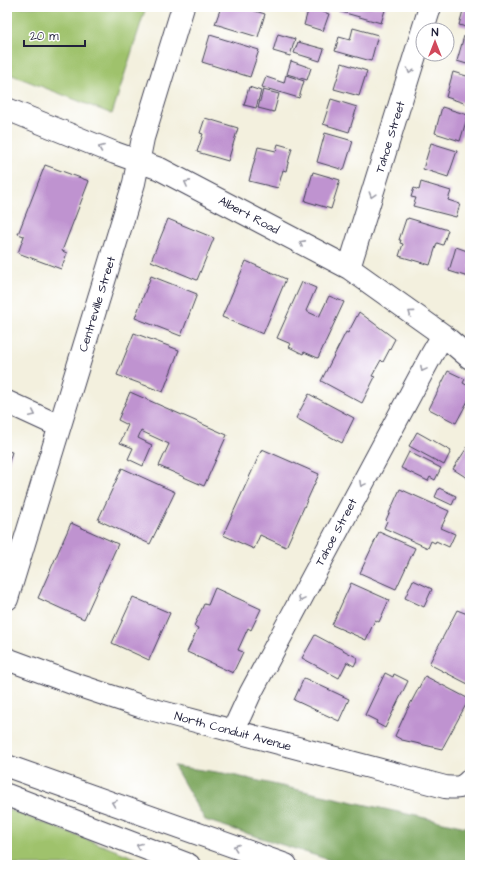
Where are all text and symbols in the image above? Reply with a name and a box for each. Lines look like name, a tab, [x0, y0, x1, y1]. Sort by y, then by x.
scale bar	[24, 22, 85, 48]
north arrow	[415, 22, 455, 62]
text: N	[432, 25, 439, 40]
text: 20 m	[30, 28, 59, 45]
one-way arrow	[406, 67, 415, 74]
street label: Tahoe Street	[371, 99, 410, 175]
one-way arrow	[98, 144, 105, 152]
one-way arrow	[183, 180, 191, 188]
street label: Albert Road	[215, 192, 282, 239]
one-way arrow	[368, 192, 377, 199]
one-way arrow	[299, 240, 306, 248]
street label: Centreville Street	[75, 254, 120, 354]
one-way arrow	[409, 310, 416, 317]
one-way arrow	[421, 365, 428, 372]
one-way arrow	[29, 409, 36, 417]
one-way arrow	[359, 480, 367, 487]
street label: Tahoe Street	[311, 495, 362, 569]
one-way arrow	[298, 594, 306, 602]
street label: North Conduit Avenue	[172, 708, 294, 755]
one-way arrow	[110, 800, 117, 808]
one-way arrow	[136, 843, 143, 851]
one-way arrow	[233, 843, 240, 852]

